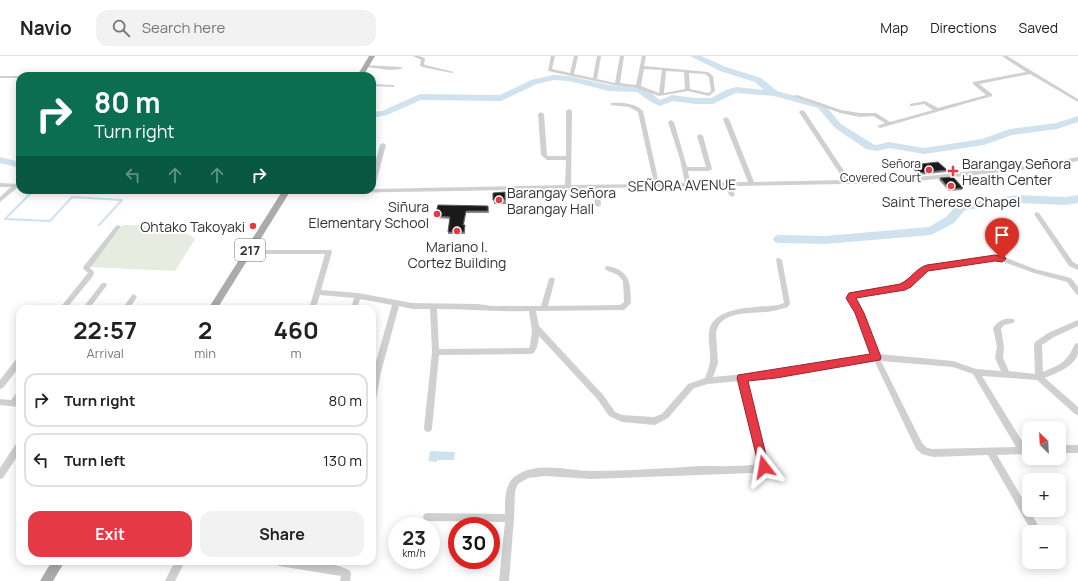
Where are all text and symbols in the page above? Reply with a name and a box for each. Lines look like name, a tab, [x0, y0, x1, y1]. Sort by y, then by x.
search box	[96, 10, 376, 46]
text: Navio	[20, 15, 72, 41]
icon: search	[110, 17, 132, 39]
text: Search here	[142, 17, 225, 38]
text: Map	[880, 18, 908, 37]
text: Directions	[930, 18, 997, 37]
text: Saved	[1019, 18, 1058, 37]
text: 80 m	[94, 83, 160, 121]
icon: right	[28, 88, 80, 140]
text: Turn right	[94, 119, 175, 143]
place label: Barangay Señora Health Center	[962, 154, 1071, 189]
place label: Señora Covered Court	[840, 155, 921, 186]
icon: left	[122, 164, 144, 186]
icon: ahead	[164, 164, 186, 186]
icon: ahead	[206, 164, 228, 186]
icon: right	[248, 164, 270, 186]
marker: Señora Covered Court	[924, 165, 934, 175]
marker: Barangay Señora Health Center	[947, 165, 959, 177]
street label: SEÑORA AVENUE	[628, 175, 736, 195]
marker: Saint Therese Chapel	[946, 181, 956, 191]
place label: Barangay Señora Barangay Hall	[507, 183, 616, 218]
place label: Saint Therese Chapel	[882, 192, 1020, 211]
marker: Barangay Señora Barangay Hall	[494, 195, 504, 205]
place label: Siñura Elementary School	[309, 197, 429, 232]
marker: Siñura Elementary School	[432, 209, 442, 219]
place label: Ohtako Takoyaki	[140, 217, 245, 236]
pin	[985, 218, 1019, 259]
marker: Ohtako Takoyaki	[248, 221, 258, 231]
icon: arrive	[991, 224, 1013, 246]
marker: Mariano I. Cortez Building	[452, 226, 462, 236]
place label: Mariano I. Cortez Building	[408, 237, 506, 272]
road number: 217	[235, 239, 265, 261]
text: 22:57	[73, 313, 137, 346]
text: 2	[198, 313, 212, 346]
text: 460	[273, 313, 319, 346]
text: Arrival	[87, 344, 124, 362]
text: min	[194, 344, 216, 362]
text: m	[291, 344, 302, 362]
icon: right	[30, 389, 52, 411]
text: Turn right	[64, 390, 135, 411]
text: 80 m	[328, 390, 362, 411]
north arrow	[1022, 421, 1066, 465]
map controls	[1022, 421, 1066, 569]
position arrow	[743, 446, 785, 488]
icon: left	[30, 449, 52, 471]
text: Turn left	[64, 450, 126, 471]
text: 130 m	[323, 450, 362, 471]
button: +	[1022, 473, 1066, 517]
button: Exit	[28, 511, 192, 557]
button: Share	[200, 511, 364, 557]
speed limit sign: 30	[448, 517, 500, 569]
text: 23	[402, 524, 426, 551]
button: −	[1022, 525, 1066, 569]
text: km/h	[402, 546, 426, 560]

